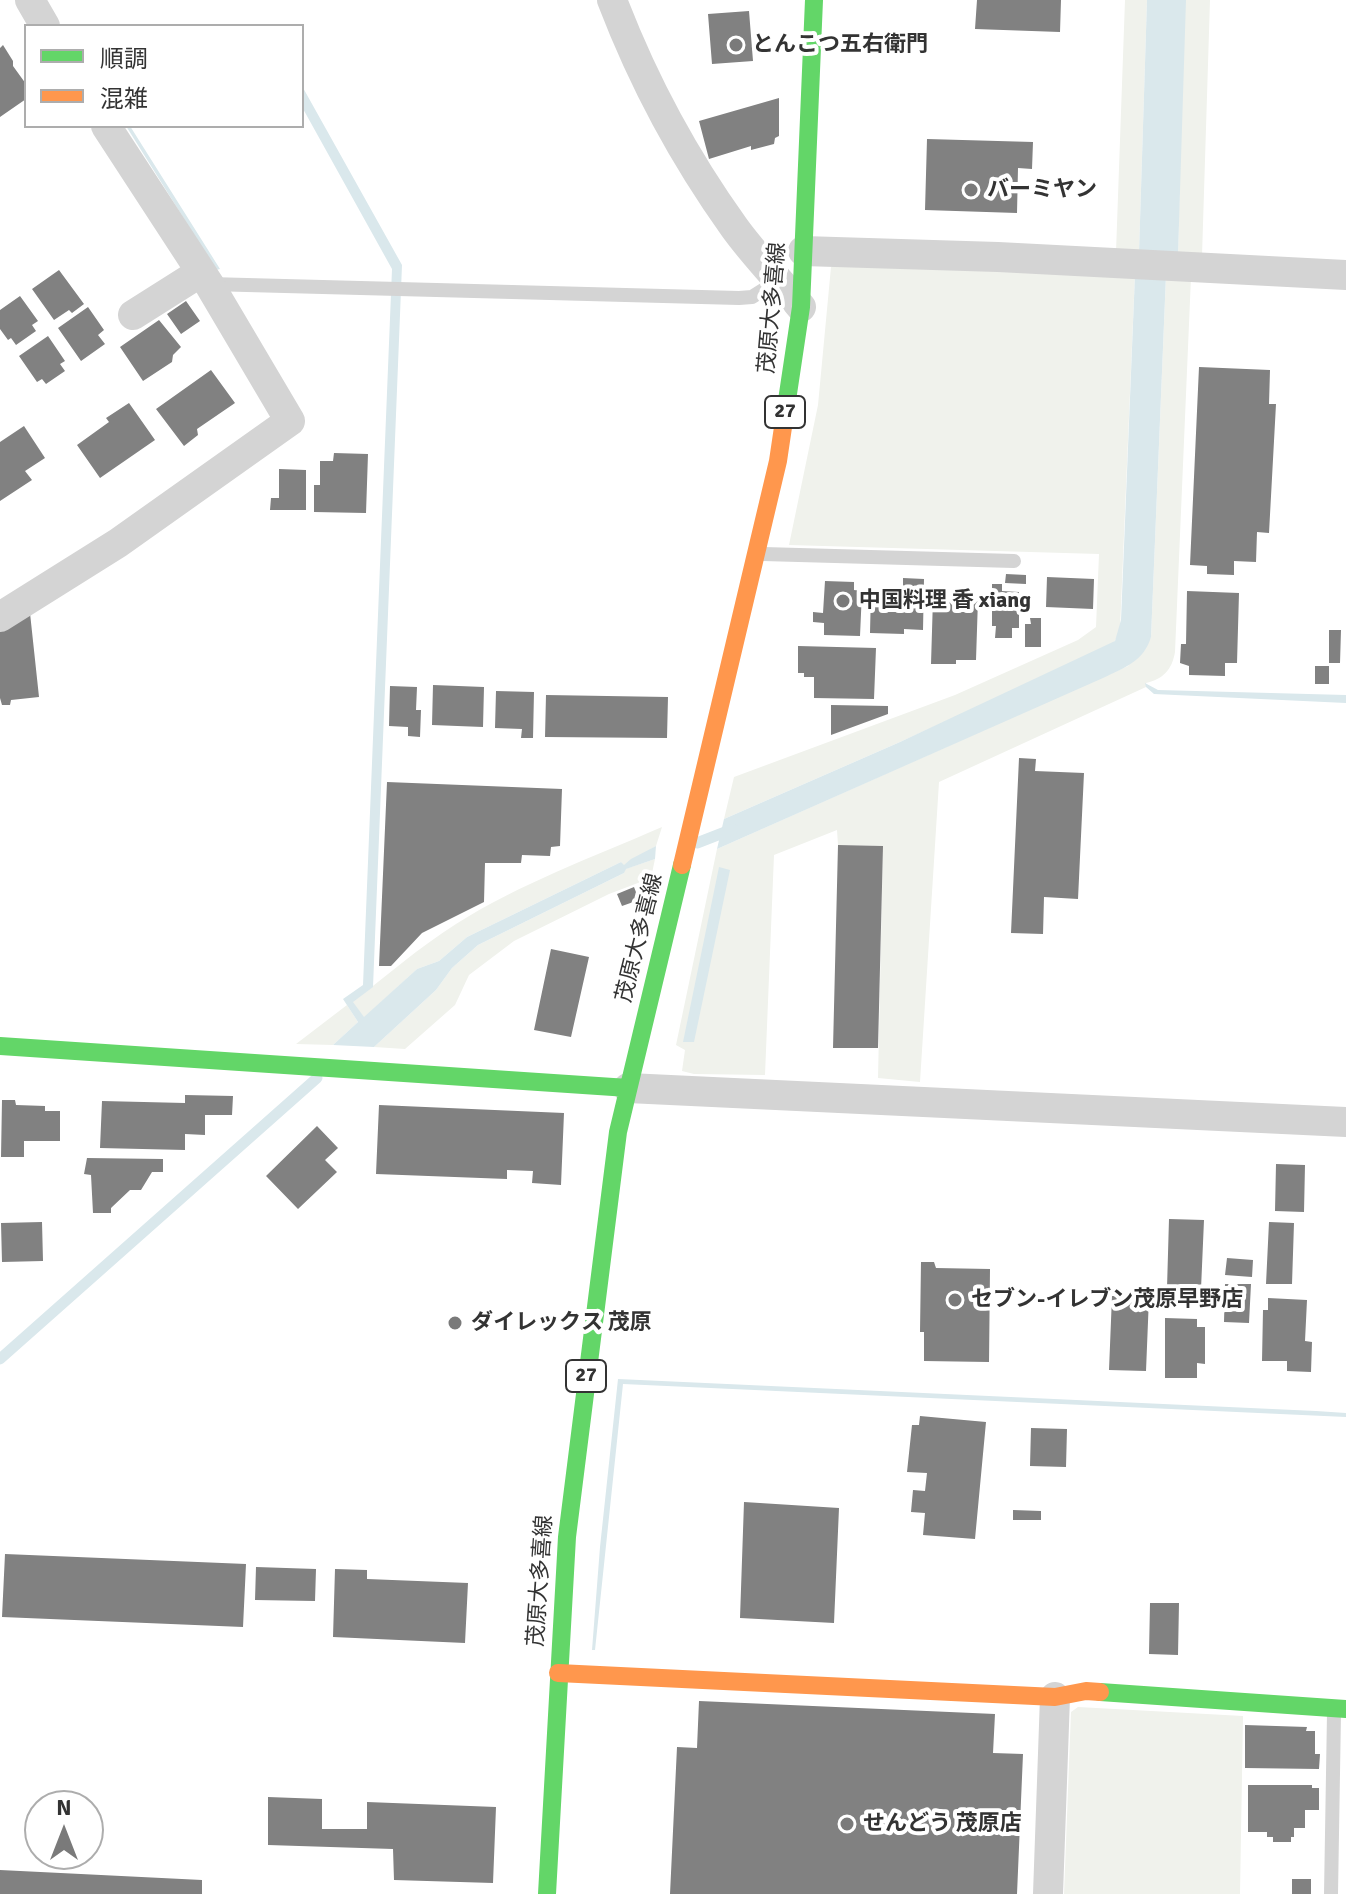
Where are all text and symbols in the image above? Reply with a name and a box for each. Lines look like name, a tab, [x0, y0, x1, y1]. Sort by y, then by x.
legend	[24, 24, 304, 128]
place label: とんこつ五右衛門	[752, 32, 928, 58]
marker: とんこつ五右衛門	[727, 36, 745, 54]
text: 順調	[100, 44, 148, 74]
text: 混雑	[100, 84, 148, 114]
place label: バーミヤン	[987, 177, 1097, 203]
marker: バーミヤン	[962, 181, 980, 199]
street label: 茂原大多喜線	[754, 241, 792, 375]
road number: 27	[765, 396, 805, 428]
place label: 中国料理 香 xiang	[859, 588, 1031, 614]
marker: 中国料理 香 xiang	[834, 592, 852, 610]
street label: 茂原大多喜線	[611, 871, 669, 1005]
place label: セブン-イレブン茂原早野店	[971, 1287, 1243, 1313]
marker: セブン-イレブン茂原早野店	[946, 1291, 964, 1309]
place label: ダイレックス 茂原	[471, 1310, 652, 1336]
marker: ダイレックス 茂原	[446, 1314, 464, 1332]
road number: 27	[566, 1360, 606, 1392]
street label: 茂原大多喜線	[523, 1514, 559, 1648]
north arrow	[24, 1790, 104, 1870]
text: N	[56, 1794, 72, 1821]
place label: せんどう 茂原店	[863, 1811, 1022, 1837]
marker: せんどう 茂原店	[838, 1815, 856, 1833]

